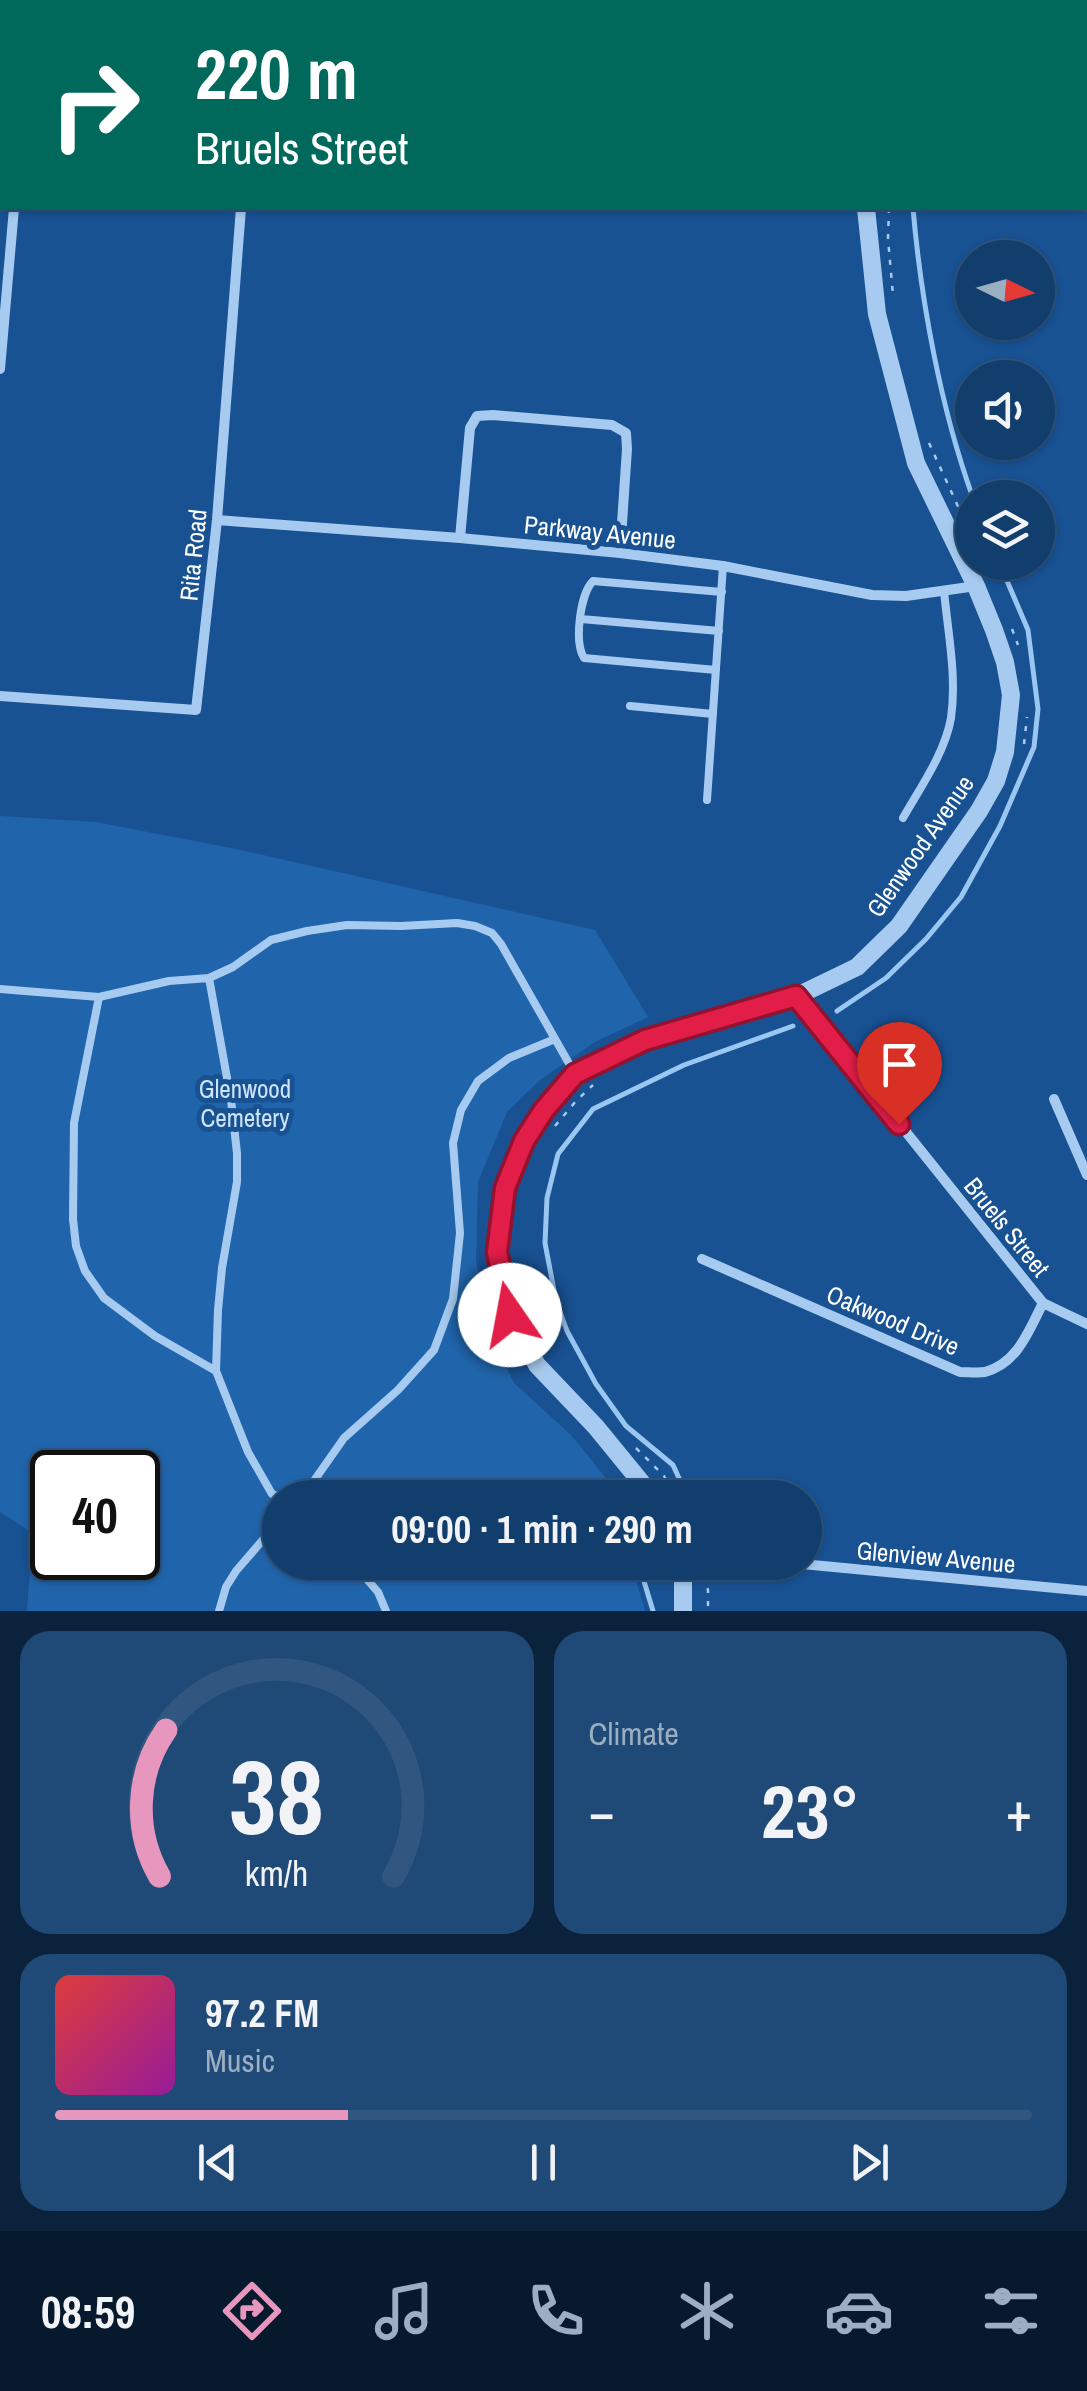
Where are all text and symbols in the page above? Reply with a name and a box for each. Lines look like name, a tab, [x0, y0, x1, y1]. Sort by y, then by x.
text: 220 m	[195, 27, 358, 121]
icon: right	[30, 40, 160, 170]
text: Bruels Street	[195, 117, 408, 178]
north arrow	[955, 240, 1055, 340]
map controls	[955, 240, 1055, 580]
button: sound	[955, 360, 1055, 460]
button: layers	[955, 480, 1055, 580]
street label: Rita Road	[171, 507, 215, 603]
street label: Parkway Avenue	[522, 507, 678, 557]
street label: Glenwood Avenue	[858, 768, 982, 924]
pin	[857, 1022, 942, 1125]
icon: arrive	[872, 1037, 927, 1092]
park label: Glenwood Cemetery	[199, 1072, 291, 1135]
street label: Bruels Street	[956, 1170, 1058, 1284]
position arrow	[458, 1263, 562, 1367]
street label: Oakwood Drive	[821, 1277, 965, 1363]
speed limit sign: 40	[30, 1450, 160, 1580]
text: 09:00 · 1 min · 290 m	[391, 1504, 693, 1555]
street label: Glenview Avenue	[855, 1533, 1017, 1581]
text: Climate	[589, 1712, 679, 1755]
text: 38	[229, 1726, 324, 1866]
text: 23°	[761, 1760, 859, 1861]
text: −	[589, 1774, 615, 1848]
text: +	[1006, 1774, 1032, 1848]
text: km/h	[245, 1849, 309, 1897]
text: 97.2 FM	[205, 1988, 319, 2039]
text: Music	[205, 2039, 275, 2082]
icon: previous	[190, 2135, 245, 2190]
icon: pause	[516, 2135, 571, 2190]
icon: next	[842, 2135, 897, 2190]
icon: directions	[217, 2276, 287, 2346]
icon: music	[369, 2276, 439, 2346]
icon: phone	[521, 2276, 591, 2346]
icon: climate	[672, 2276, 742, 2346]
icon: car	[824, 2276, 894, 2346]
icon: filters	[976, 2276, 1046, 2346]
text: 08:59	[41, 2281, 135, 2342]

